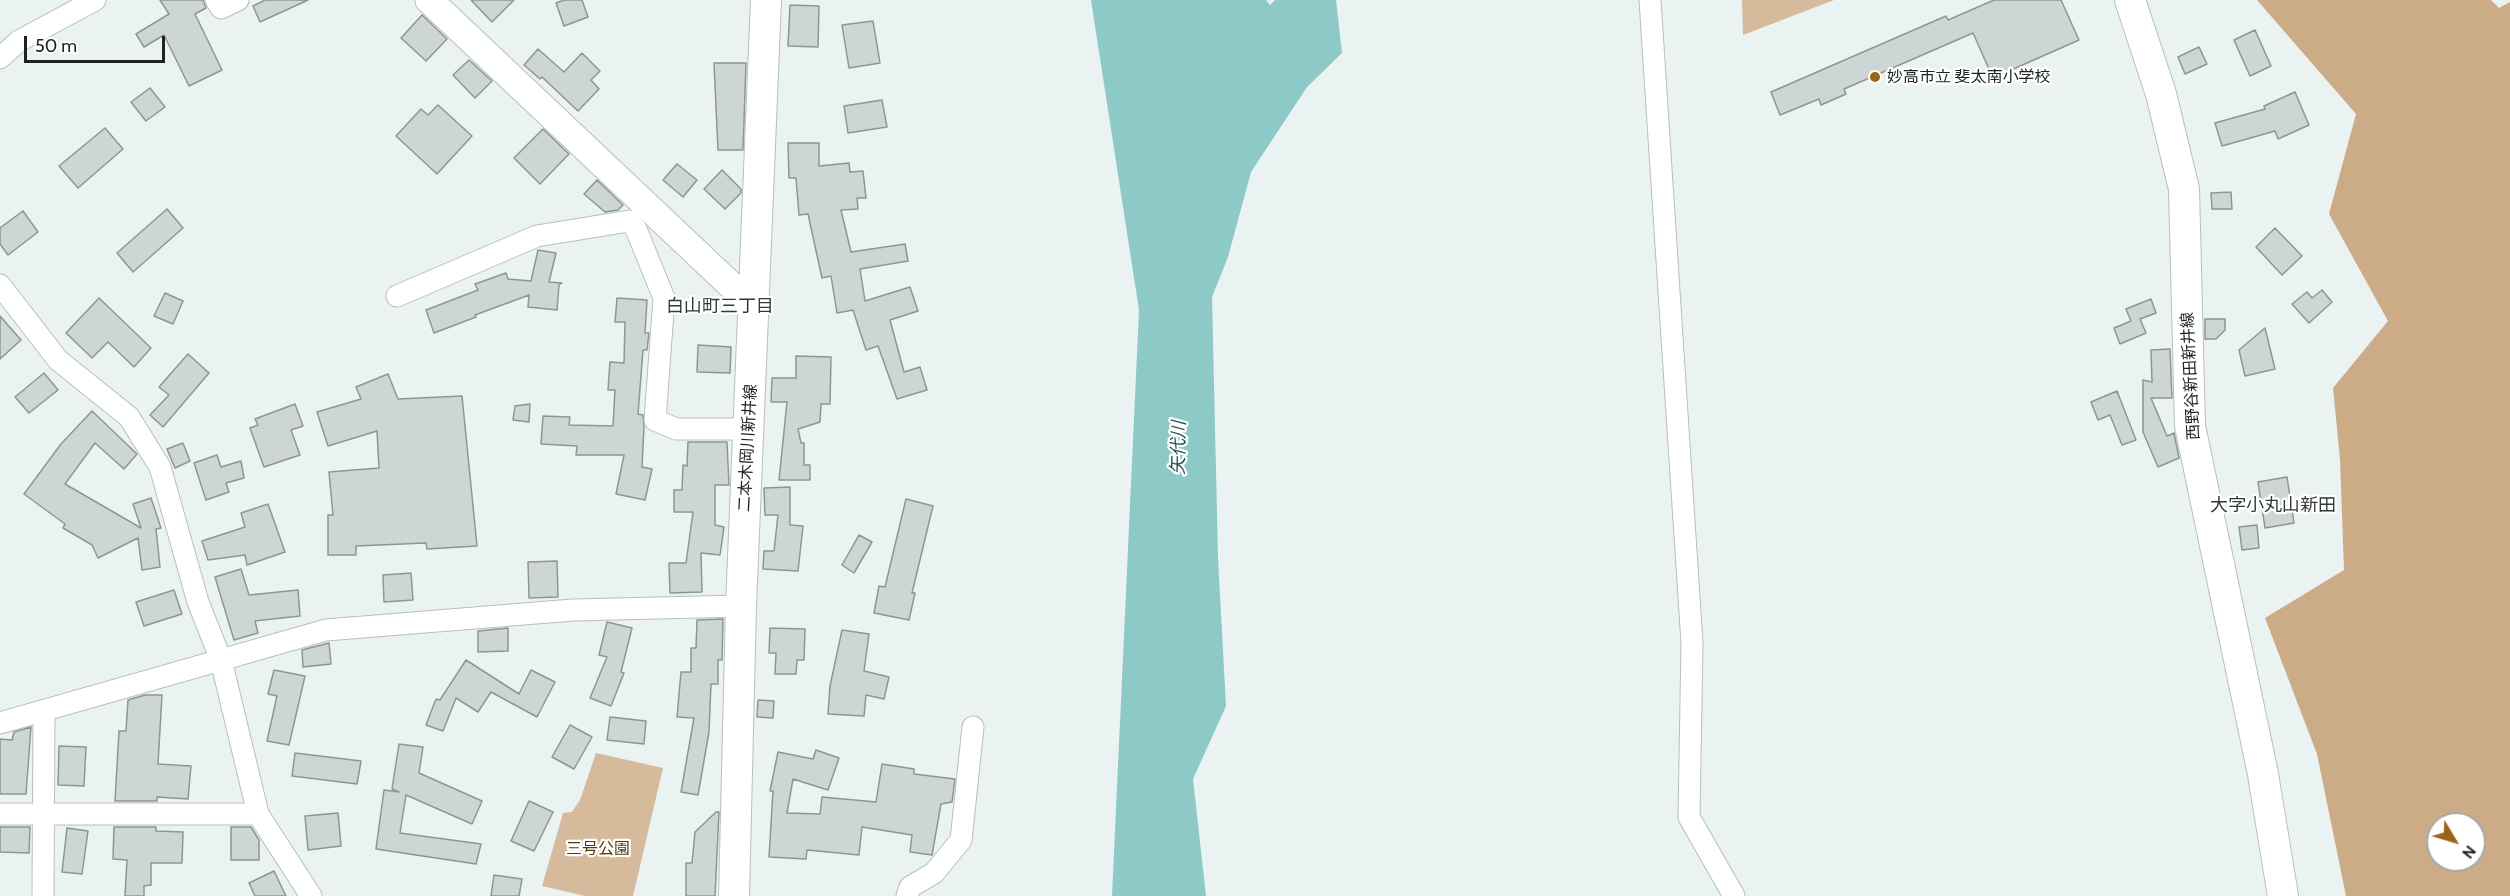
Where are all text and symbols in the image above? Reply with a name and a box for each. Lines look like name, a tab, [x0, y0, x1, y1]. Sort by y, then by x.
scale bar	[27, 24, 168, 62]
text: 50 m	[35, 35, 77, 57]
place label: 妙高市立 斐太南小学校	[1887, 67, 2051, 87]
marker: 妙高市立 斐太南小学校	[1868, 70, 1882, 84]
district label: 白山町三丁目	[666, 296, 774, 318]
street label: 西野谷新田新井線	[2178, 312, 2204, 440]
street label: 二本木岡川新井線	[735, 384, 761, 512]
water label: 矢代川	[1168, 421, 1190, 475]
district label: 大字小丸山新田	[2210, 495, 2336, 517]
north arrow	[2426, 812, 2486, 872]
park label: 三号公園	[566, 839, 630, 859]
text: N	[2458, 842, 2480, 862]

